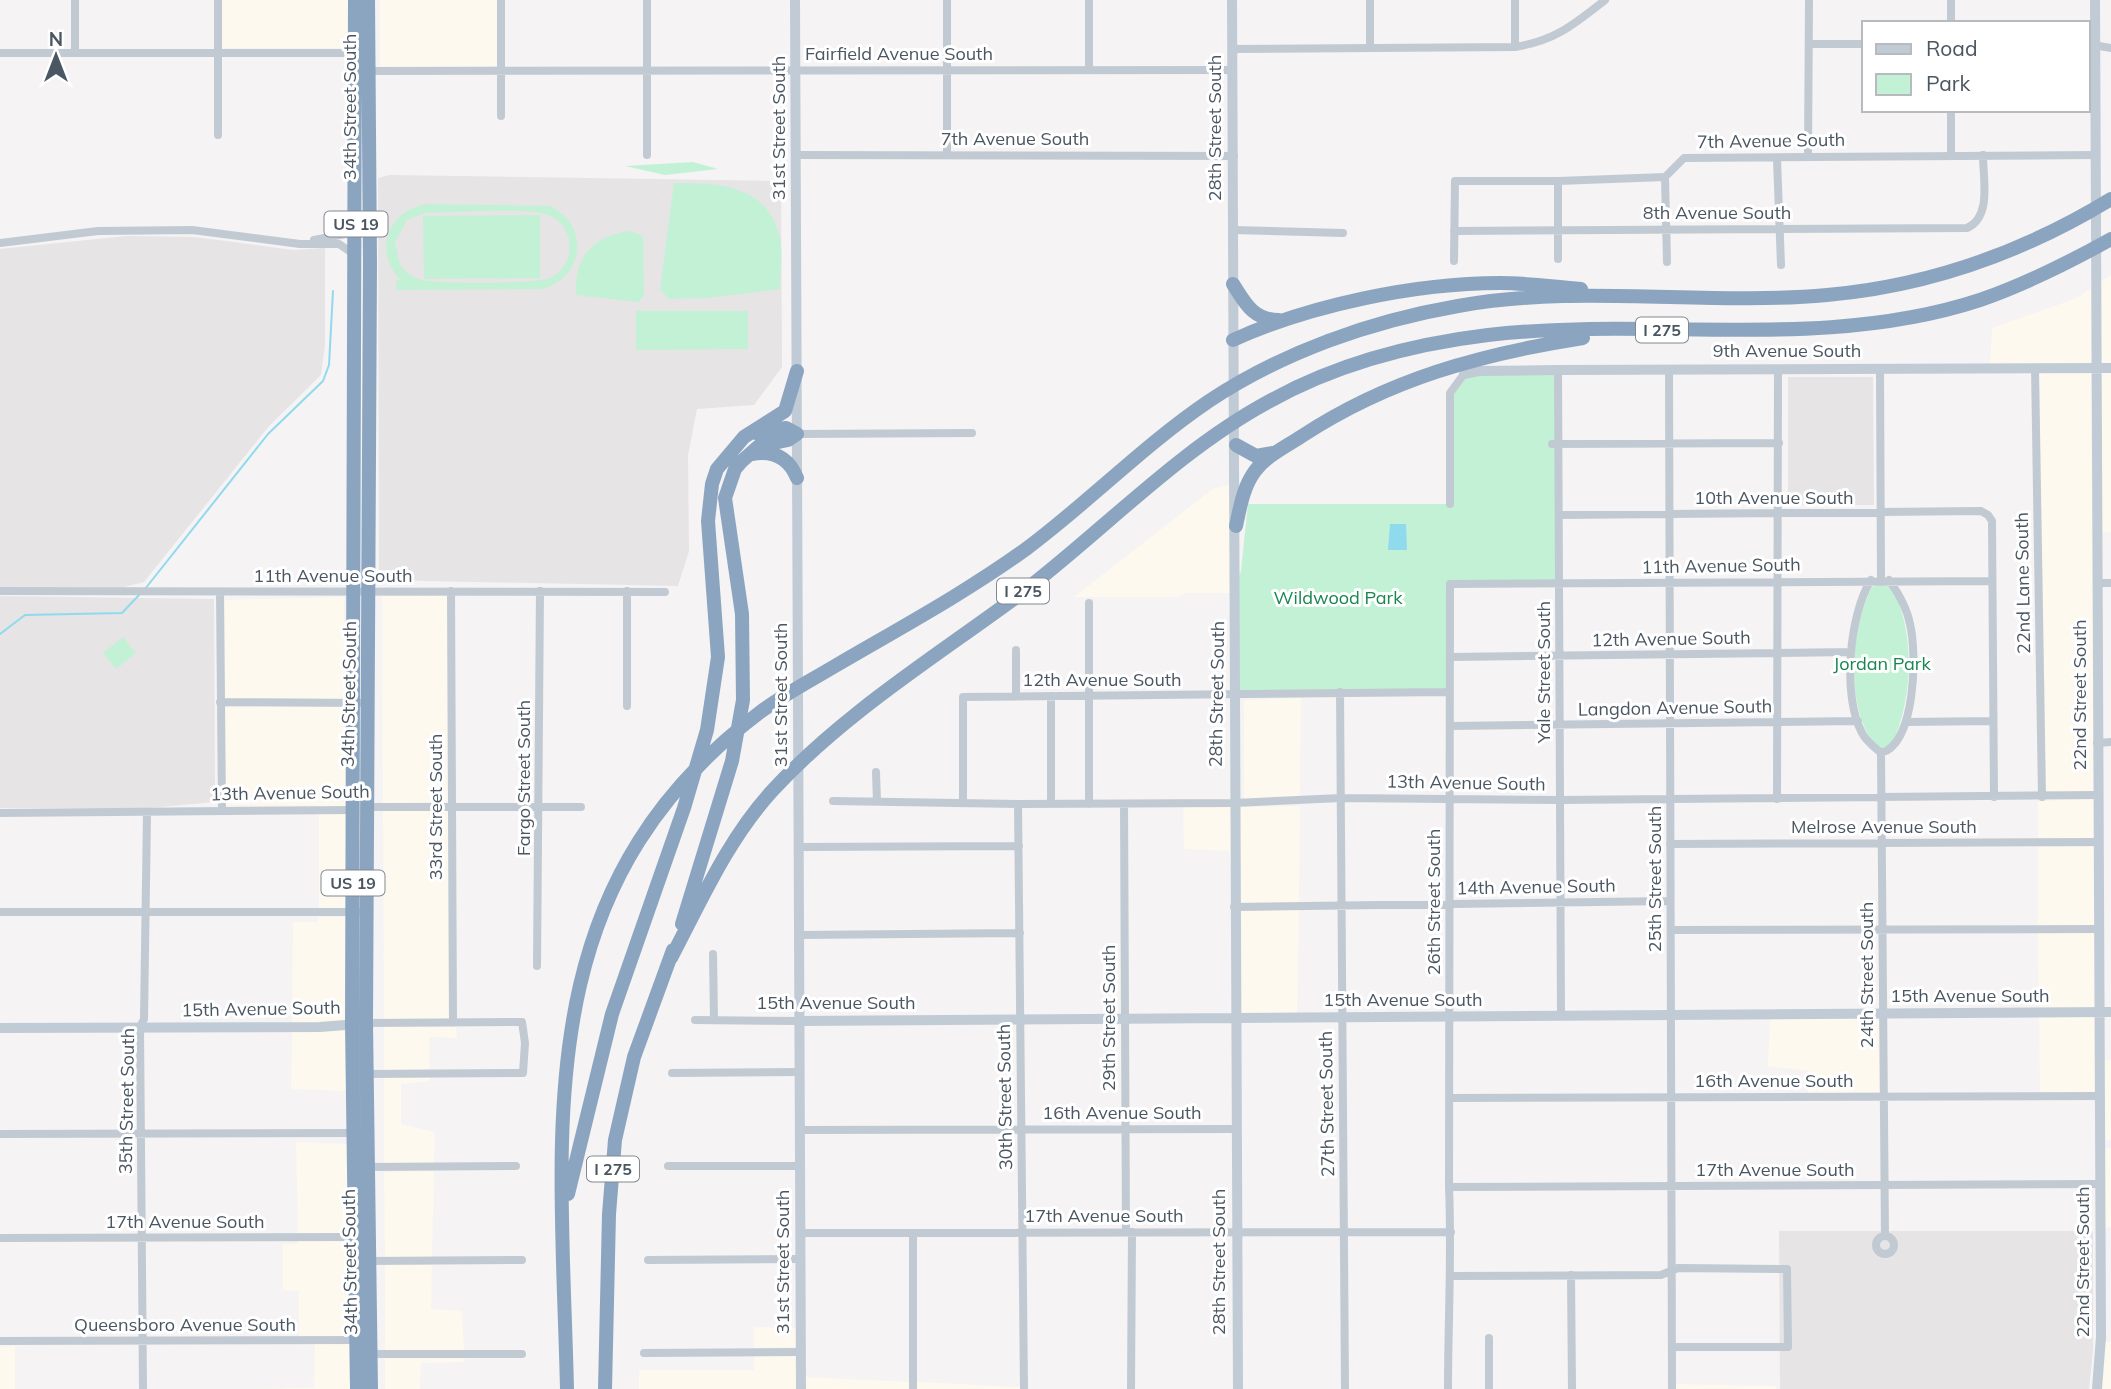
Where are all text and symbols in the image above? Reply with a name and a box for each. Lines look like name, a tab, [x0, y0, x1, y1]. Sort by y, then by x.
north arrow	[21, 21, 91, 91]
legend	[1862, 21, 2090, 112]
text: N	[49, 27, 63, 51]
street label: 34th Street South	[338, 34, 361, 180]
text: Road	[1926, 35, 1977, 61]
street label: Fairfield Avenue South	[805, 42, 993, 65]
street label: 28th Street South	[1203, 55, 1226, 201]
street label: 31st Street South	[767, 56, 790, 200]
text: Park	[1926, 70, 1970, 96]
street label: 7th Avenue South	[941, 127, 1089, 150]
street label: 7th Avenue South	[1697, 128, 1845, 153]
street label: 8th Avenue South	[1643, 201, 1791, 224]
road number: US 19	[324, 212, 388, 236]
road number: I 275	[1636, 318, 1688, 342]
street label: 9th Avenue South	[1713, 339, 1861, 362]
street label: 10th Avenue South	[1694, 486, 1854, 509]
street label: 22nd Lane South	[2010, 512, 2035, 654]
street label: 11th Avenue South	[1641, 553, 1801, 578]
street label: 11th Avenue South	[253, 564, 413, 587]
road number: I 275	[997, 578, 1049, 604]
park label: Wildwood Park	[1274, 586, 1403, 609]
street label: Yale Street South	[1532, 601, 1555, 744]
street label: 22nd Street South	[2068, 620, 2091, 770]
street label: 34th Street South	[336, 621, 361, 767]
street label: 28th Street South	[1204, 621, 1229, 767]
street label: 31st Street South	[769, 623, 792, 767]
street label: 12th Avenue South	[1591, 626, 1751, 651]
park label: Jordan Park	[1833, 652, 1931, 675]
street label: 12th Avenue South	[1022, 668, 1182, 691]
street label: Langdon Avenue South	[1578, 694, 1772, 721]
street label: Fargo Street South	[512, 700, 535, 856]
street label: 33rd Street South	[424, 734, 447, 880]
street label: 13th Avenue South	[1386, 770, 1546, 795]
street label: 13th Avenue South	[210, 780, 370, 805]
street label: 25th Street South	[1643, 806, 1666, 952]
street label: Melrose Avenue South	[1791, 815, 1977, 838]
street label: 26th Street South	[1422, 829, 1445, 975]
road number: US 19	[322, 870, 384, 896]
street label: 14th Avenue South	[1456, 874, 1616, 899]
street label: 24th Street South	[1855, 902, 1878, 1048]
street label: 29th Street South	[1097, 945, 1120, 1091]
street label: 15th Avenue South	[1890, 984, 2050, 1007]
street label: 15th Avenue South	[1323, 988, 1483, 1011]
street label: 15th Avenue South	[756, 991, 916, 1014]
street label: 15th Avenue South	[181, 996, 341, 1021]
street label: 30th Street South	[992, 1024, 1017, 1170]
street label: 35th Street South	[114, 1028, 139, 1174]
street label: 27th Street South	[1314, 1031, 1339, 1177]
street label: 16th Avenue South	[1694, 1069, 1854, 1092]
street label: 16th Avenue South	[1042, 1101, 1202, 1124]
road number: I 275	[587, 1156, 639, 1182]
street label: 17th Avenue South	[1695, 1158, 1855, 1181]
street label: 22nd Street South	[2071, 1187, 2094, 1337]
street label: 34th Street South	[337, 1189, 362, 1335]
street label: 28th Street South	[1207, 1189, 1230, 1335]
street label: 31st Street South	[771, 1190, 794, 1334]
street label: 17th Avenue South	[1024, 1204, 1184, 1227]
street label: 17th Avenue South	[105, 1210, 265, 1233]
street label: Queensboro Avenue South	[74, 1313, 296, 1336]

